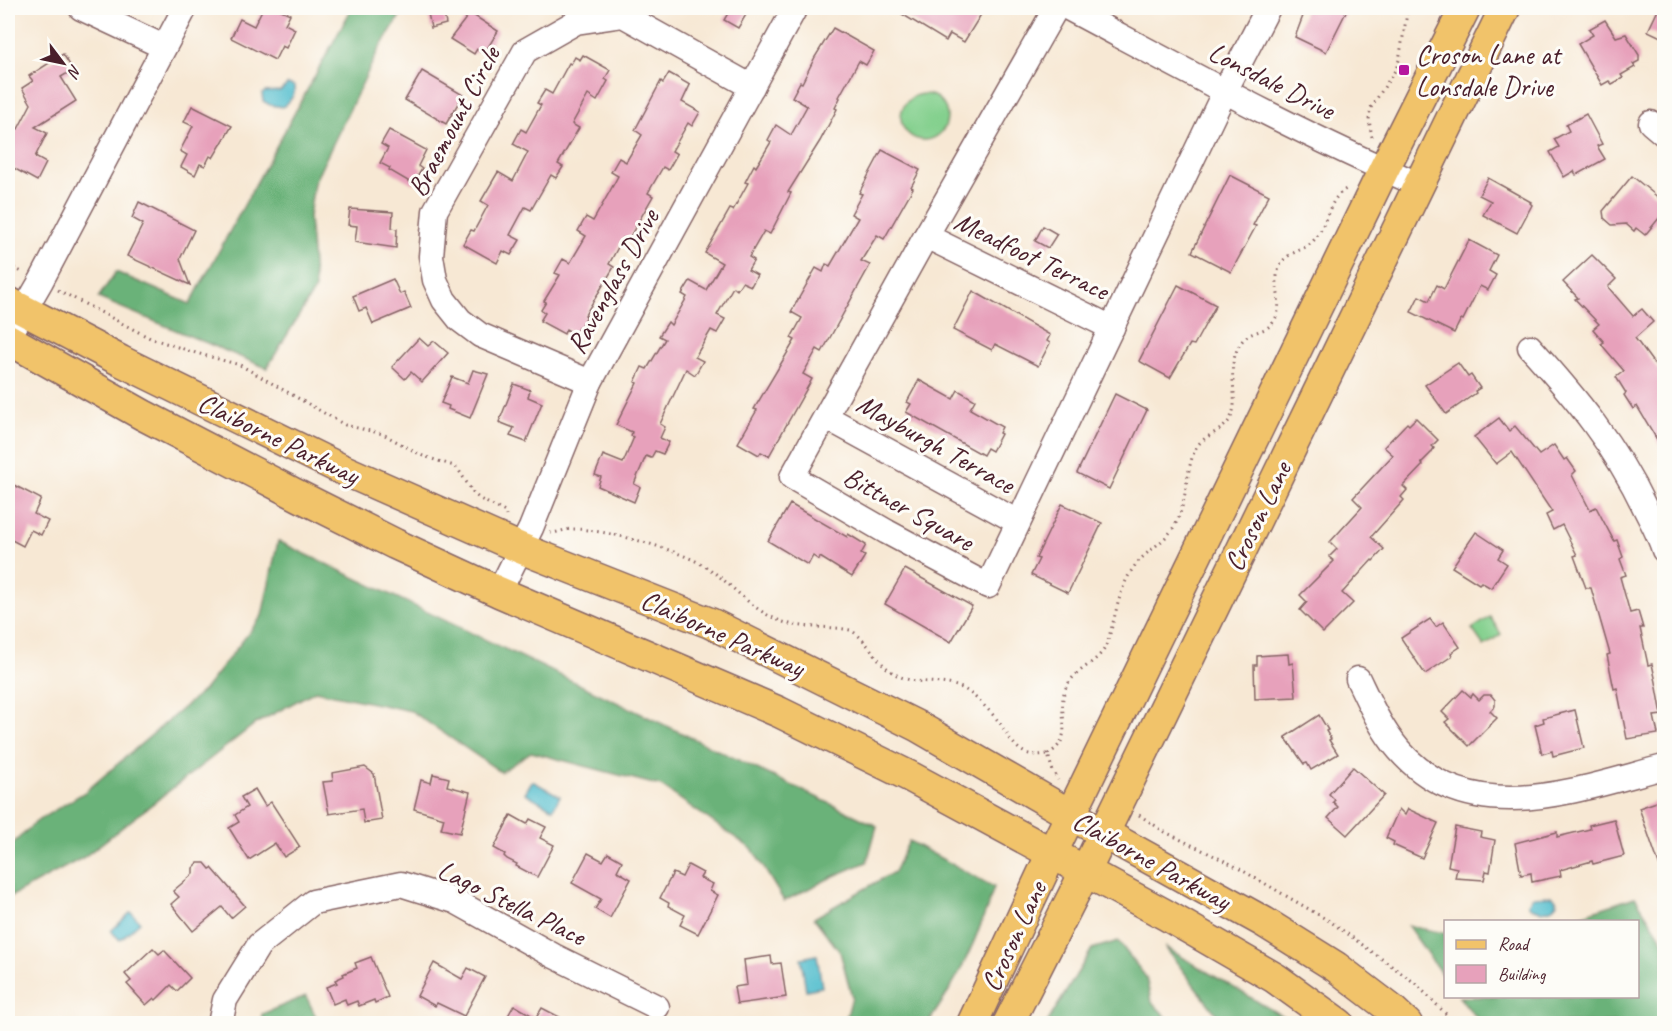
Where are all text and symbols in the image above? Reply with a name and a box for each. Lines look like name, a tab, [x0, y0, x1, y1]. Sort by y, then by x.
north arrow	[33, 33, 93, 93]
street label: Lonsdale Drive	[1203, 34, 1342, 128]
place label: Croson Lane at Lonsdale Drive	[1416, 37, 1563, 104]
street label: Braemount Circle	[399, 39, 508, 202]
text: N	[62, 61, 86, 83]
marker: Croson Lane at Lonsdale Drive	[1397, 63, 1411, 77]
street label: Ravenglass Drive	[558, 201, 667, 360]
street label: Meadfoot Terrace	[949, 203, 1116, 309]
street label: Claiborne Parkway	[193, 384, 367, 494]
street label: Mayburgh Terrace	[851, 386, 1022, 502]
street label: Croson Lane	[1216, 454, 1300, 577]
street label: Bittner Square	[838, 458, 981, 559]
street label: Claiborne Parkway	[636, 582, 812, 686]
street label: Claiborne Parkway	[1067, 803, 1239, 919]
street label: Lago Stella Place	[432, 852, 593, 954]
street label: Croson Lane	[973, 874, 1055, 997]
legend	[1444, 920, 1639, 998]
text: Road	[1498, 933, 1531, 955]
text: Building	[1498, 963, 1547, 985]

